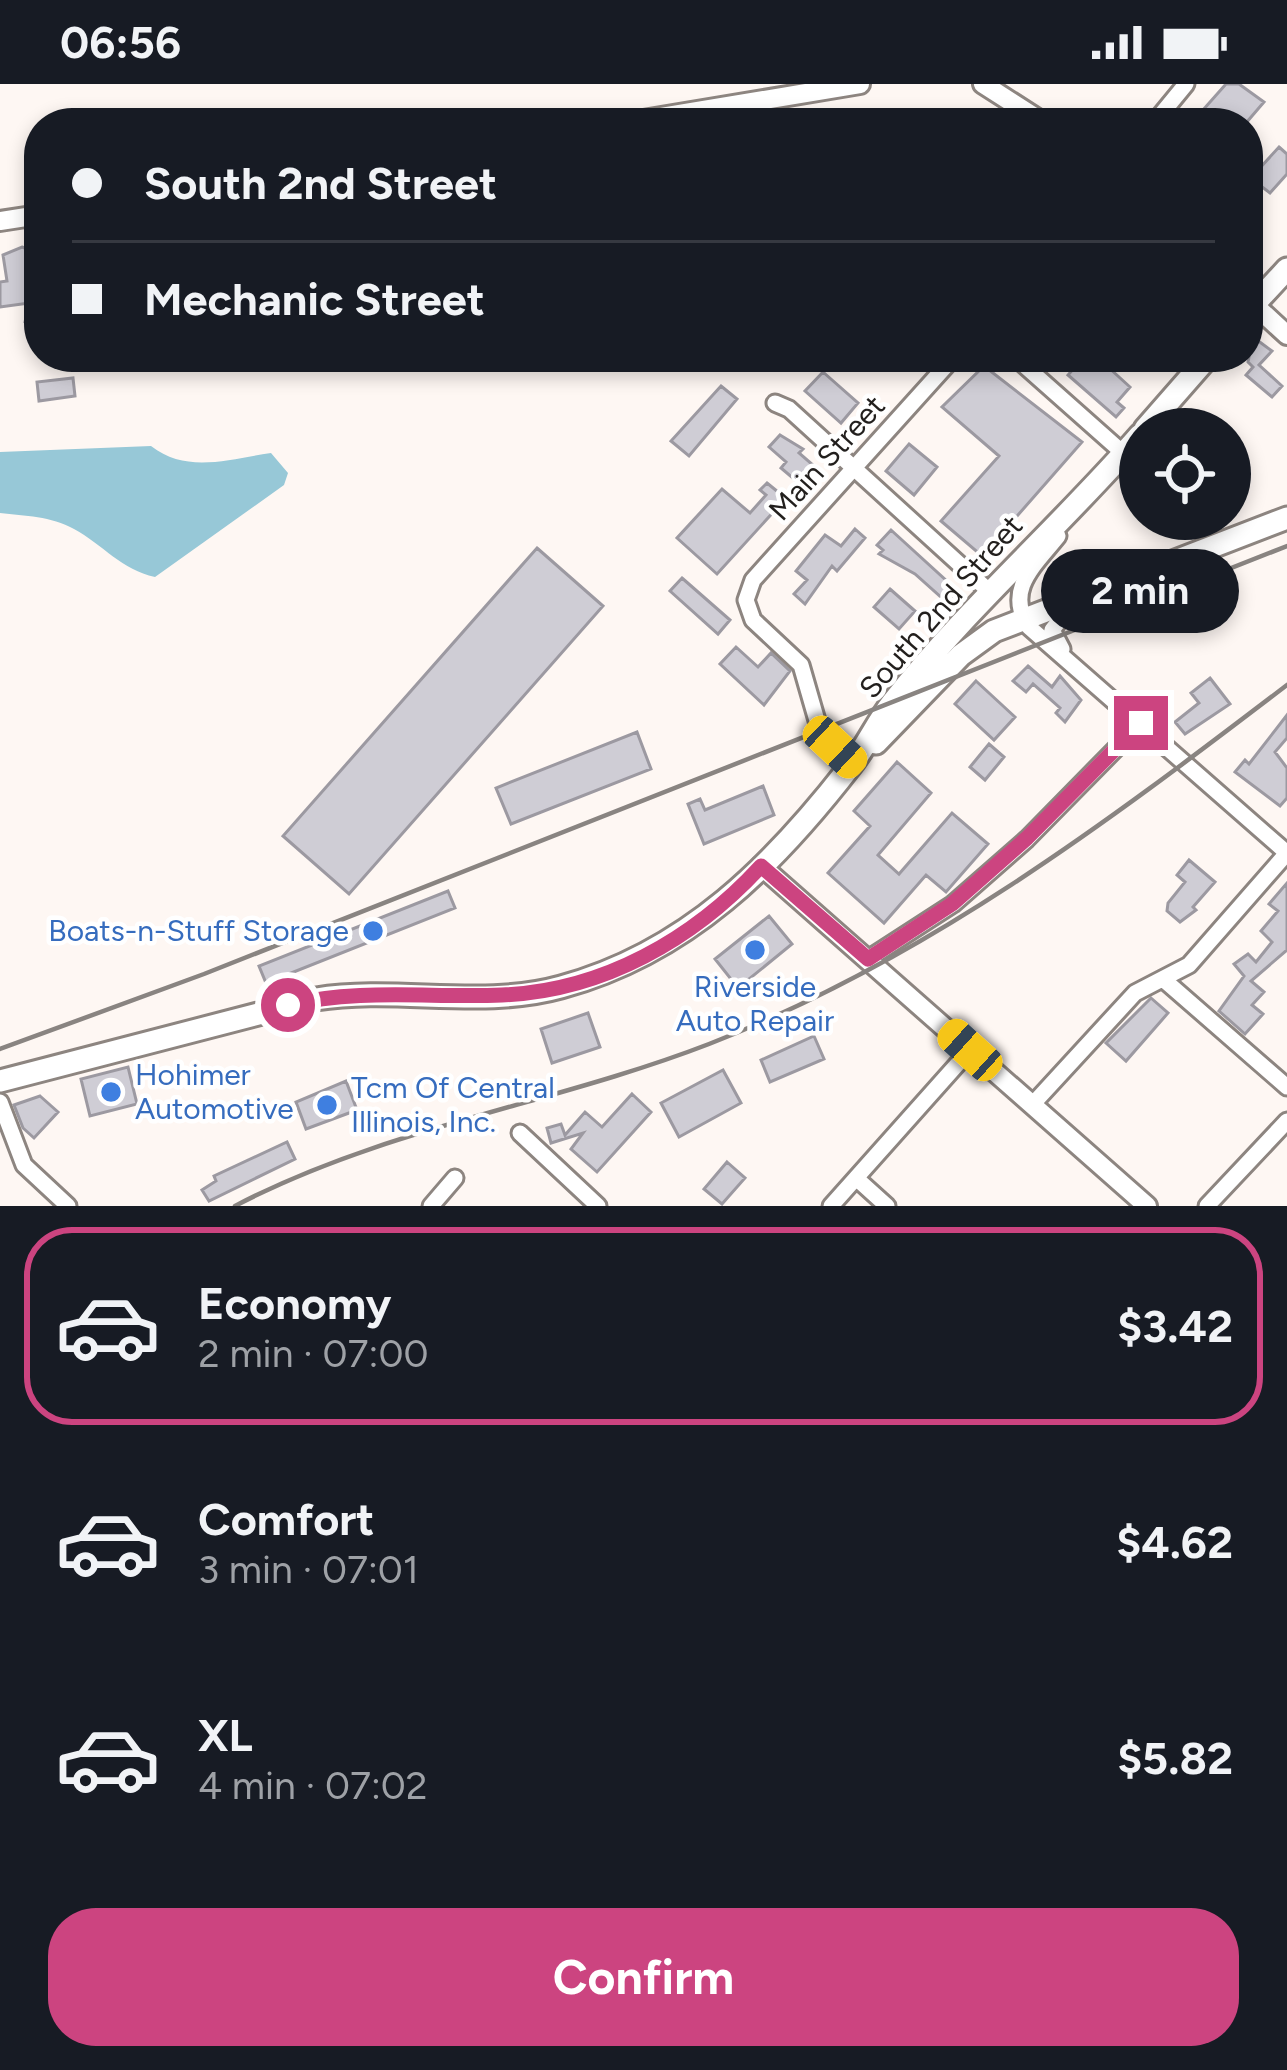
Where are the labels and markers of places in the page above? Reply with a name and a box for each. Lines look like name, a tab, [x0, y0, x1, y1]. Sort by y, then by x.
place label: Boats-n-Stuff Storage	[48, 912, 349, 949]
marker: Boats-n-Stuff Storage	[360, 918, 386, 944]
marker: Riverside Auto Repair	[742, 937, 768, 963]
place label: Riverside Auto Repair	[676, 968, 834, 1039]
place label: Hohimer Automotive	[135, 1056, 294, 1127]
place label: Tcm Of Central Illinois, Inc.	[351, 1069, 555, 1140]
marker: Hohimer Automotive	[98, 1079, 124, 1105]
marker: Tcm Of Central Illinois, Inc.	[314, 1092, 340, 1118]

